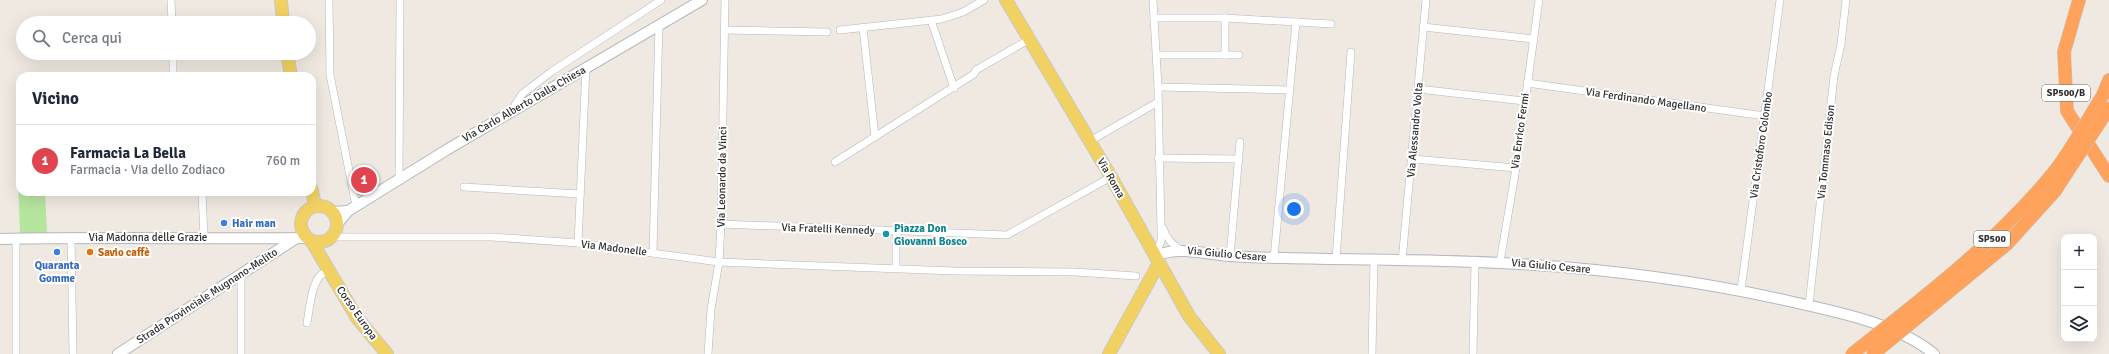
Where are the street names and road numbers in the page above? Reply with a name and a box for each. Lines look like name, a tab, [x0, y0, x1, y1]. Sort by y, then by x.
street label: Via Carlo Alberto Dalla Chiesa	[460, 63, 588, 145]
street label: Via Alessandro Volta	[1404, 81, 1426, 178]
street label: Via Ferdinando Magellano	[1585, 85, 1708, 115]
road number: SP500/B	[2042, 85, 2090, 101]
street label: Via Cristoforo Colombo	[1747, 90, 1775, 199]
street label: Via Enrico Fermi	[1508, 92, 1532, 170]
street label: Via Tommaso Edison	[1815, 104, 1837, 200]
street label: Via Leonardo da Vinci	[715, 126, 729, 228]
street label: Via Roma	[1094, 156, 1128, 201]
street label: Via Fratelli Kennedy	[781, 221, 876, 237]
street label: Via Madonna delle Grazie	[89, 231, 207, 244]
road number: SP500	[1974, 231, 2010, 247]
street label: Via Madonelle	[580, 237, 648, 259]
street label: Via Giulio Cesare	[1187, 244, 1267, 264]
street label: Strada Provinciale Mugnano-Melito	[134, 245, 280, 346]
street label: Via Giulio Cesare	[1511, 256, 1591, 276]
street label: Corso Europa	[334, 284, 380, 343]

